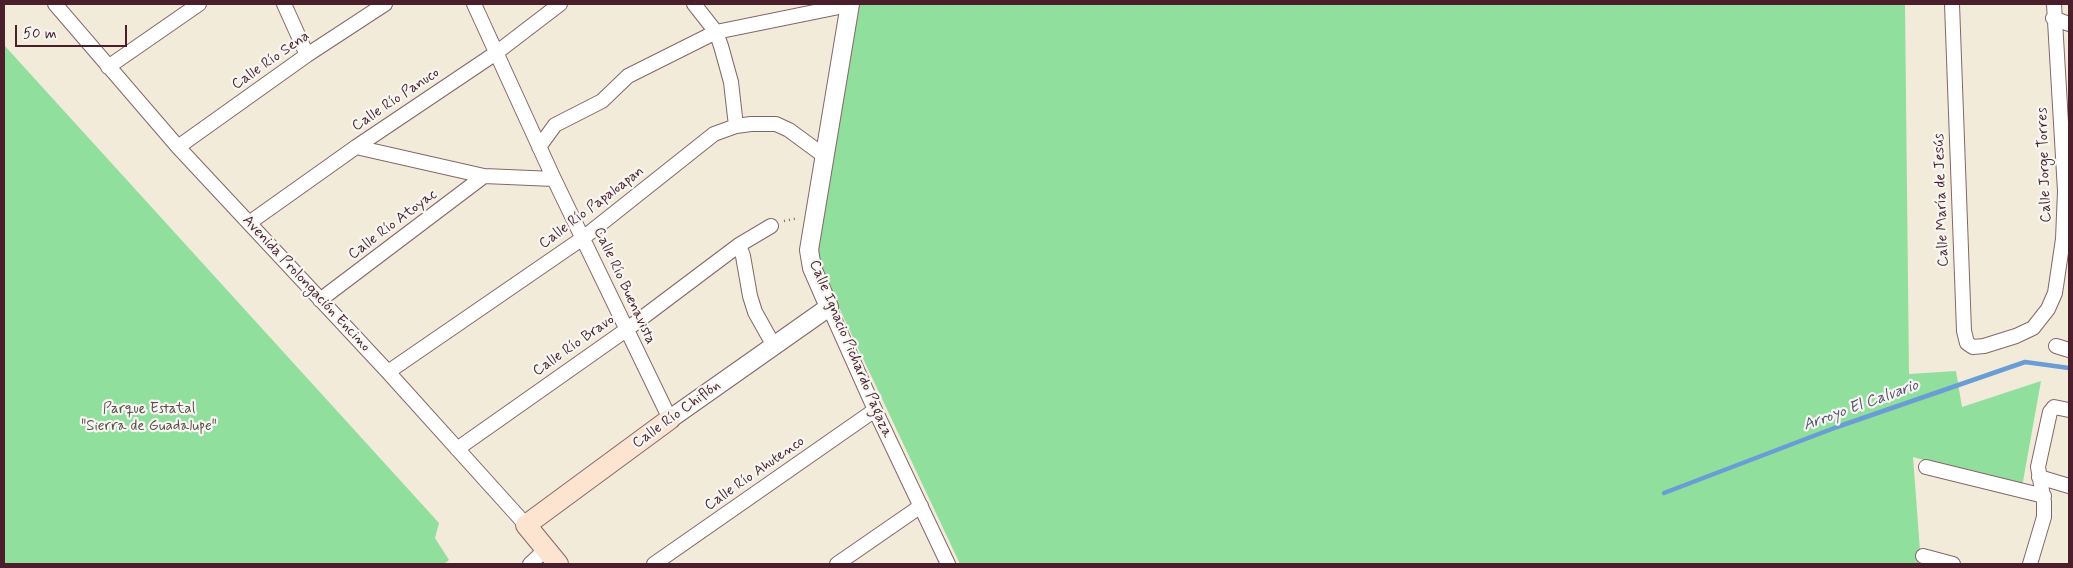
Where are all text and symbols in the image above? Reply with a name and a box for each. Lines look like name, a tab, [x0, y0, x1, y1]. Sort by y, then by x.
scale bar	[18, 15, 130, 47]
text: 50 m	[23, 24, 57, 44]
street label: Calle Río Sena	[229, 28, 313, 94]
street label: Calle Río Panuco	[349, 64, 443, 136]
street label: Calle Jorge Torres	[2034, 107, 2056, 223]
street label: Calle María de Jesús	[1931, 133, 1953, 267]
street label: Calle Río Papaloapan	[536, 163, 648, 253]
street label: Calle Río Atoyac	[345, 186, 441, 264]
street label: Avenida Prolongación Encino	[238, 212, 374, 356]
street label: Calle Río Buenavista	[589, 225, 659, 347]
street label: Calle Ignacio Pichardo Pagaza	[804, 258, 896, 440]
street label: Calle Río Bravo	[530, 311, 618, 381]
water label: Arroyo El Calvario	[1801, 376, 1921, 436]
street label: Calle Río Chiflón	[629, 377, 725, 453]
park label: Parque Estatal "Sierra de Guadalupe"	[81, 401, 217, 436]
street label: Calle Río Ahutenco	[702, 433, 808, 515]

